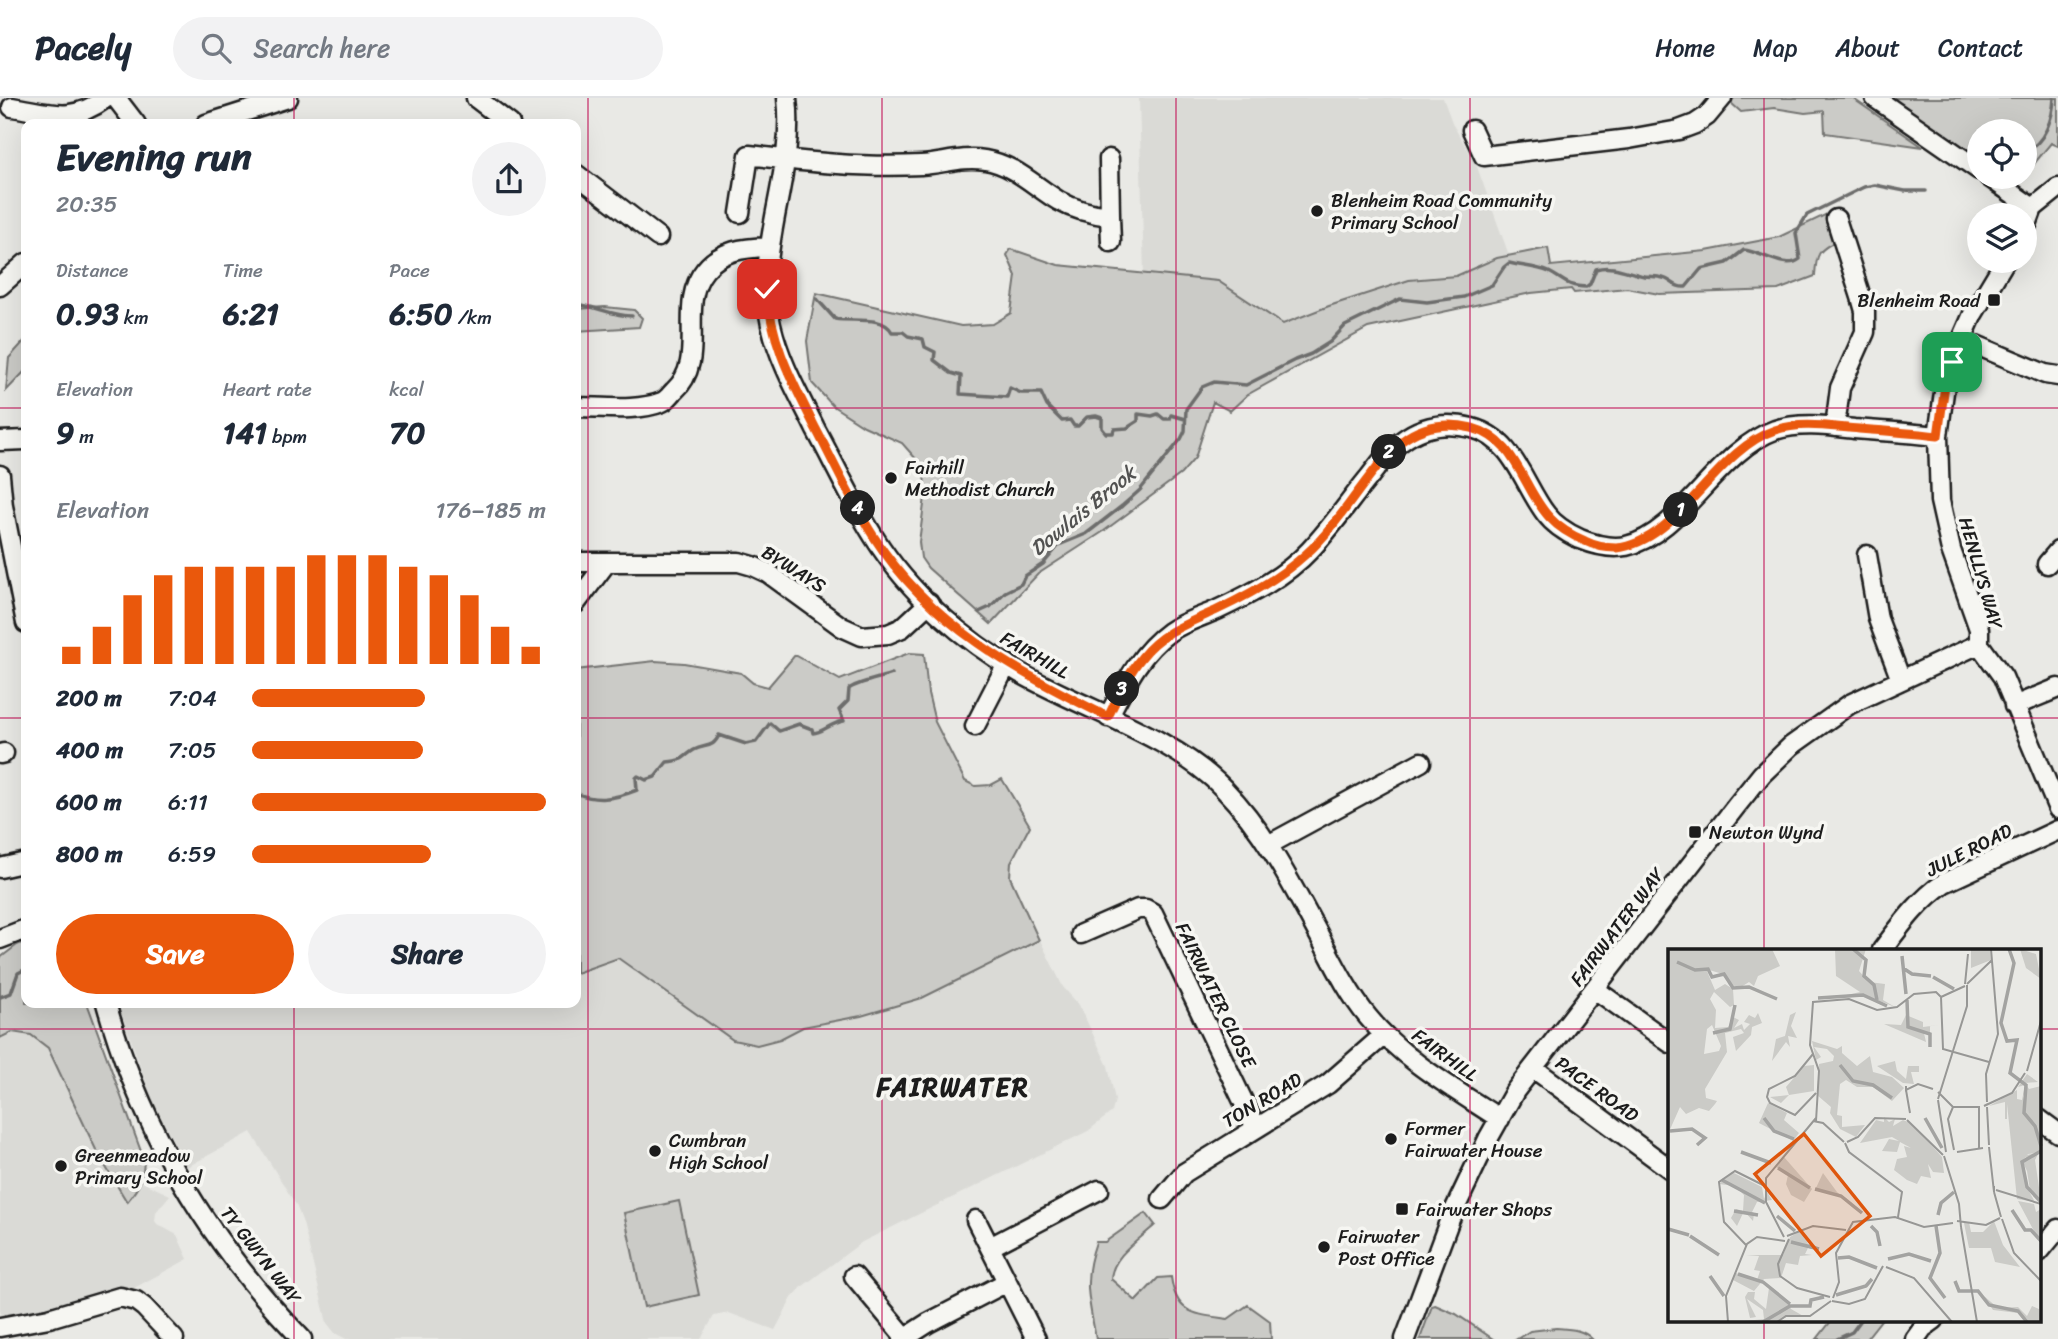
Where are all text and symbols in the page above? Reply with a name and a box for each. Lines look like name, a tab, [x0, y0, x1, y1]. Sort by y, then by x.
search box	[173, 17, 663, 80]
text: Pacely	[35, 19, 131, 77]
text: Search here	[253, 25, 390, 71]
text: Home	[1655, 27, 1715, 69]
text: Map	[1753, 27, 1797, 69]
text: About	[1835, 27, 1900, 69]
text: Contact	[1938, 27, 2023, 69]
icon: search	[197, 29, 235, 67]
map controls	[1967, 119, 2037, 273]
button: locate	[1967, 119, 2037, 189]
text: Evening run	[56, 124, 252, 191]
button: share	[472, 142, 546, 216]
text: 20:35	[56, 184, 117, 225]
place label: Blenheim Road Community Primary School	[1331, 184, 1552, 239]
marker: Blenheim Road Community Primary School	[1309, 203, 1325, 219]
button: layers	[1967, 203, 2037, 273]
text: Distance	[56, 254, 128, 287]
text: Time	[223, 254, 263, 287]
text: Pace	[389, 254, 430, 287]
pin	[737, 259, 797, 319]
icon: check	[748, 270, 786, 308]
place label: Blenheim Road	[1857, 284, 1981, 317]
text: 0.93	[56, 287, 119, 341]
text: 6:21	[223, 287, 279, 341]
text: 6:50	[389, 287, 453, 341]
marker: Blenheim Road	[1986, 292, 2002, 308]
text: km	[119, 301, 149, 334]
text: /km	[453, 301, 492, 334]
pin	[1922, 332, 1982, 392]
icon: arrive	[1933, 343, 1971, 381]
text: Elevation	[56, 373, 133, 406]
text: Heart rate	[223, 373, 312, 406]
text: kcal	[389, 373, 424, 406]
text: 9	[56, 406, 74, 460]
text: 141	[223, 406, 267, 460]
text: 70	[389, 406, 425, 460]
text: m	[74, 420, 94, 453]
text: bpm	[267, 420, 307, 453]
pin: 2	[1372, 434, 1406, 470]
text: 2	[1383, 435, 1394, 468]
place label: Fairhill Methodist Church	[905, 451, 1055, 506]
water label: Dowlais Brook	[1021, 454, 1147, 566]
marker: Fairhill Methodist Church	[883, 470, 899, 486]
text: Elevation	[56, 490, 149, 531]
text: 176–185 m	[435, 490, 546, 531]
pin: 4	[840, 490, 876, 526]
text: 4	[852, 491, 863, 524]
pin: 1	[1664, 492, 1698, 528]
text: 1	[1676, 493, 1685, 526]
street label: HENLLYS WAY	[1949, 513, 2013, 634]
street label: BYWAYS	[755, 536, 833, 602]
street label: FAIRHILL	[994, 622, 1076, 688]
pin: 3	[1104, 672, 1140, 706]
text: 3	[1116, 672, 1127, 705]
text: 200 m	[56, 678, 122, 719]
text: 7:04	[168, 678, 217, 719]
text: 400 m	[56, 730, 123, 771]
text: 7:05	[168, 730, 217, 771]
text: 600 m	[56, 782, 122, 823]
text: 6:11	[168, 782, 208, 823]
street label: JULE ROAD	[1919, 814, 2019, 886]
place label: Newton Wynd	[1709, 816, 1825, 849]
marker: Newton Wynd	[1687, 824, 1703, 840]
text: 800 m	[56, 834, 123, 875]
text: 6:59	[168, 834, 216, 875]
street label: FAIRWATER WAY	[1561, 859, 1674, 994]
button: Save	[56, 914, 294, 994]
button: Share	[308, 914, 546, 994]
street label: FAIRWATER CLOSE	[1166, 916, 1266, 1075]
inset map	[1668, 949, 2040, 1322]
street label: FAIRHILL	[1405, 1019, 1485, 1091]
street label: PACE ROAD	[1548, 1047, 1646, 1131]
street label: TON ROAD	[1216, 1063, 1309, 1137]
district label: FAIRWATER	[876, 1064, 1029, 1110]
place label: Former Fairwater House	[1405, 1112, 1543, 1167]
place label: Cwmbran High School	[669, 1124, 769, 1179]
marker: Former Fairwater House	[1383, 1131, 1399, 1147]
place label: Greenmeadow Primary School	[75, 1139, 203, 1194]
marker: Cwmbran High School	[647, 1143, 663, 1159]
marker: Greenmeadow Primary School	[53, 1158, 69, 1174]
place label: Fairwater Shops	[1416, 1193, 1552, 1226]
street label: TY GWYN WAY	[212, 1199, 311, 1313]
marker: Fairwater Shops	[1394, 1201, 1410, 1217]
place label: Fairwater Post Office	[1338, 1220, 1435, 1275]
marker: Fairwater Post Office	[1316, 1239, 1332, 1255]

